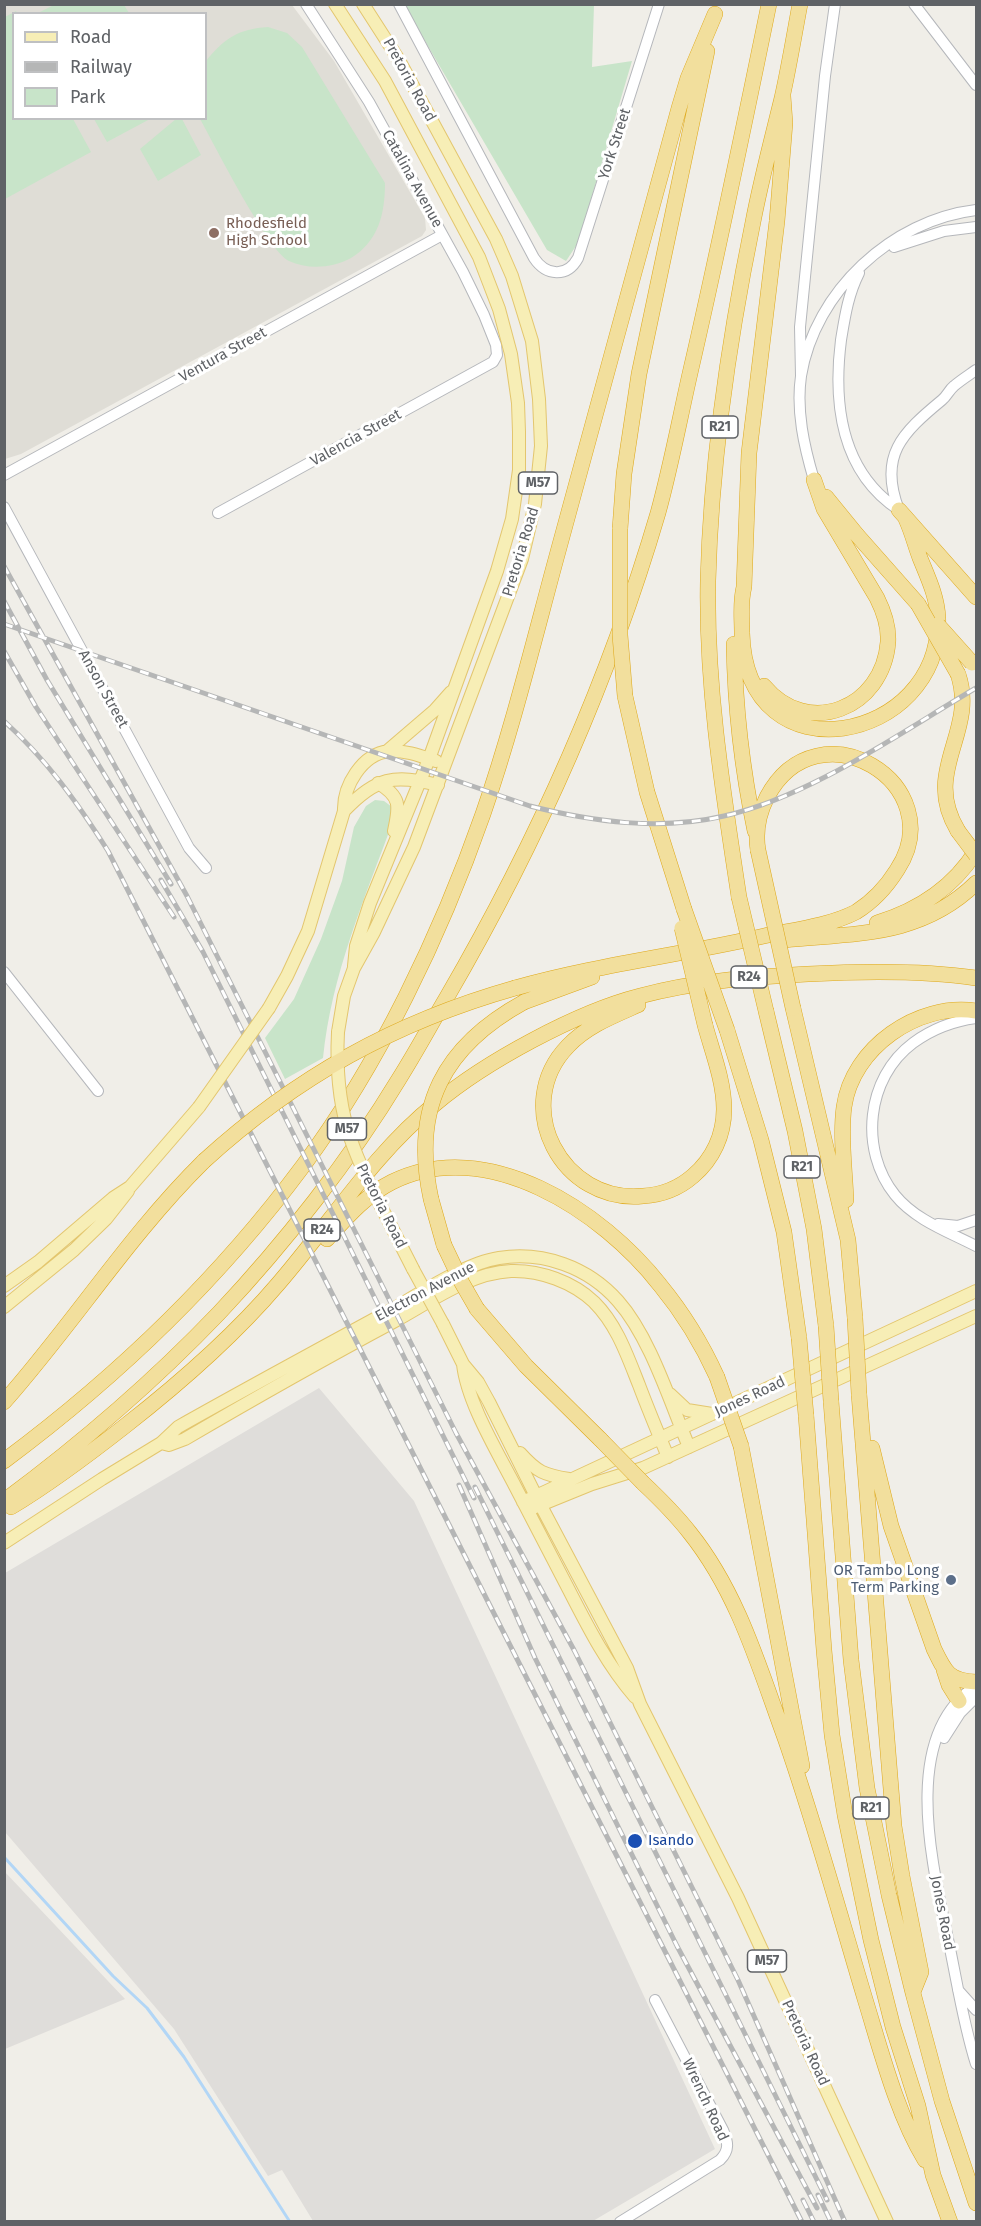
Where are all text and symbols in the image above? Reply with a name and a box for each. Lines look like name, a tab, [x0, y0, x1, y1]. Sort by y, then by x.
legend	[12, 12, 207, 120]
text: Road	[70, 26, 112, 48]
street label: Pretoria Road	[379, 35, 439, 125]
text: Railway	[70, 56, 132, 78]
text: Park	[70, 86, 105, 108]
street label: York Street	[595, 106, 635, 182]
street label: Catalina Avenue	[378, 127, 446, 231]
place label: Rhodesfield High School	[226, 215, 307, 250]
marker: Rhodesfield High School	[207, 226, 221, 240]
street label: Ventura Street	[176, 324, 270, 386]
street label: Valencia Street	[307, 406, 405, 470]
road number: R21	[702, 416, 738, 438]
road number: M57	[518, 472, 558, 494]
street label: Pretoria Road	[499, 505, 543, 599]
street label: Anson Street	[74, 647, 132, 731]
road number: R24	[731, 966, 767, 988]
road number: M57	[328, 1118, 366, 1140]
road number: R21	[784, 1156, 820, 1178]
street label: Pretoria Road	[352, 1161, 410, 1251]
road number: R24	[304, 1219, 340, 1241]
street label: Electron Avenue	[372, 1258, 478, 1326]
street label: Jones Road	[712, 1373, 788, 1421]
place label: OR Tambo Long Term Parking	[833, 1562, 939, 1597]
marker: OR Tambo Long Term Parking	[944, 1573, 958, 1587]
road number: R21	[853, 1797, 889, 1819]
marker: Isando	[626, 1832, 644, 1850]
place label: Isando	[648, 1832, 694, 1850]
street label: Jones Road	[926, 1874, 958, 1952]
road number: M57	[748, 1950, 786, 1972]
street label: Pretoria Road	[777, 1997, 833, 2089]
street label: Wrench Road	[678, 2056, 732, 2144]

